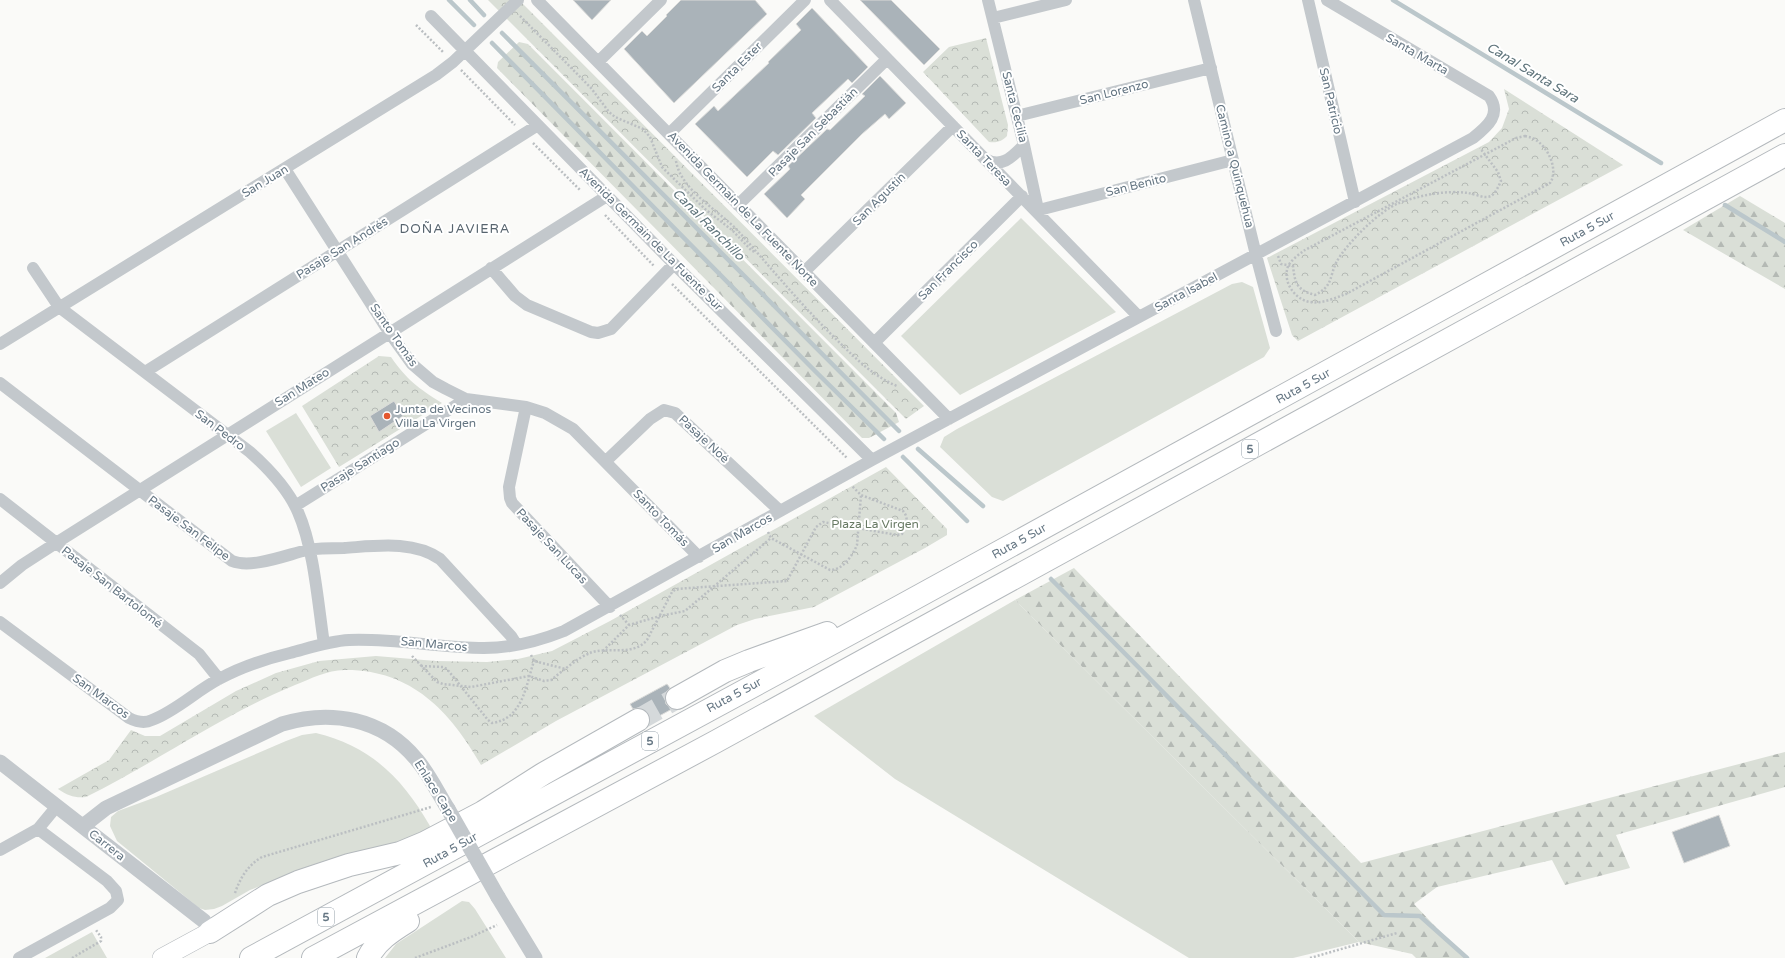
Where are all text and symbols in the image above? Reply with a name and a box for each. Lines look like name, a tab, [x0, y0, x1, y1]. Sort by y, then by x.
street label: Santa Marta	[1383, 30, 1451, 78]
street label: Santa Ester	[709, 39, 765, 95]
water label: Canal Santa Sara	[1484, 39, 1582, 107]
street label: San Patricio	[1317, 66, 1345, 136]
street label: Santa Cecilia	[999, 70, 1031, 144]
street label: San Lorenzo	[1078, 77, 1150, 107]
street label: Pasaje San Sebastián	[765, 84, 861, 180]
street label: Camino a Quinquehua	[1213, 103, 1257, 229]
street label: Santa Teresa	[954, 127, 1014, 189]
street label: Avenida Germaín de La Fuente Norte	[665, 128, 821, 290]
street label: San Juan	[239, 162, 291, 200]
street label: Avenida Germaín de La Fuente Sur	[576, 164, 726, 314]
street label: San Agustín	[850, 170, 908, 228]
street label: San Benito	[1104, 171, 1168, 199]
water label: Canal Ranchillo	[669, 185, 748, 265]
street label: Ruta 5 Sur	[1557, 208, 1617, 250]
street label: Pasaje San Andrés	[294, 214, 391, 282]
district label: DOÑA JAVIERA	[400, 221, 511, 237]
street label: San Francisco	[915, 237, 981, 303]
street label: Santa Isabel	[1152, 270, 1220, 314]
street label: Santo Tomás	[367, 301, 421, 369]
street label: San Mateo	[272, 365, 332, 409]
street label: Ruta 5 Sur	[1273, 365, 1333, 407]
place label: Junta de Vecinos Villa La Virgen	[395, 402, 491, 430]
street label: San Pedro	[192, 407, 248, 453]
marker: Junta de Vecinos Villa La Virgen	[382, 411, 392, 421]
street label: Pasaje Noé	[676, 412, 732, 466]
street label: Pasaje Santiago	[318, 435, 402, 495]
road number: 5	[1242, 440, 1258, 458]
street label: Santo Tomás	[630, 487, 692, 549]
street label: Pasaje San Felipe	[145, 493, 233, 563]
street label: Pasaje San Lucas	[514, 506, 591, 587]
street label: San Marcos	[710, 510, 775, 556]
park label: Plaza La Virgen	[831, 517, 919, 531]
street label: Ruta 5 Sur	[989, 520, 1049, 562]
street label: Pasaje San Bartolomé	[59, 543, 165, 631]
street label: San Marcos	[400, 634, 468, 654]
street label: San Marcos	[70, 671, 132, 721]
street label: Ruta 5 Sur	[704, 675, 764, 715]
road number: 5	[642, 732, 658, 750]
street label: Enlace Cape	[411, 757, 461, 825]
street label: Carrera	[86, 826, 128, 864]
street label: Ruta 5 Sur	[420, 829, 480, 871]
road number: 5	[318, 908, 334, 926]

